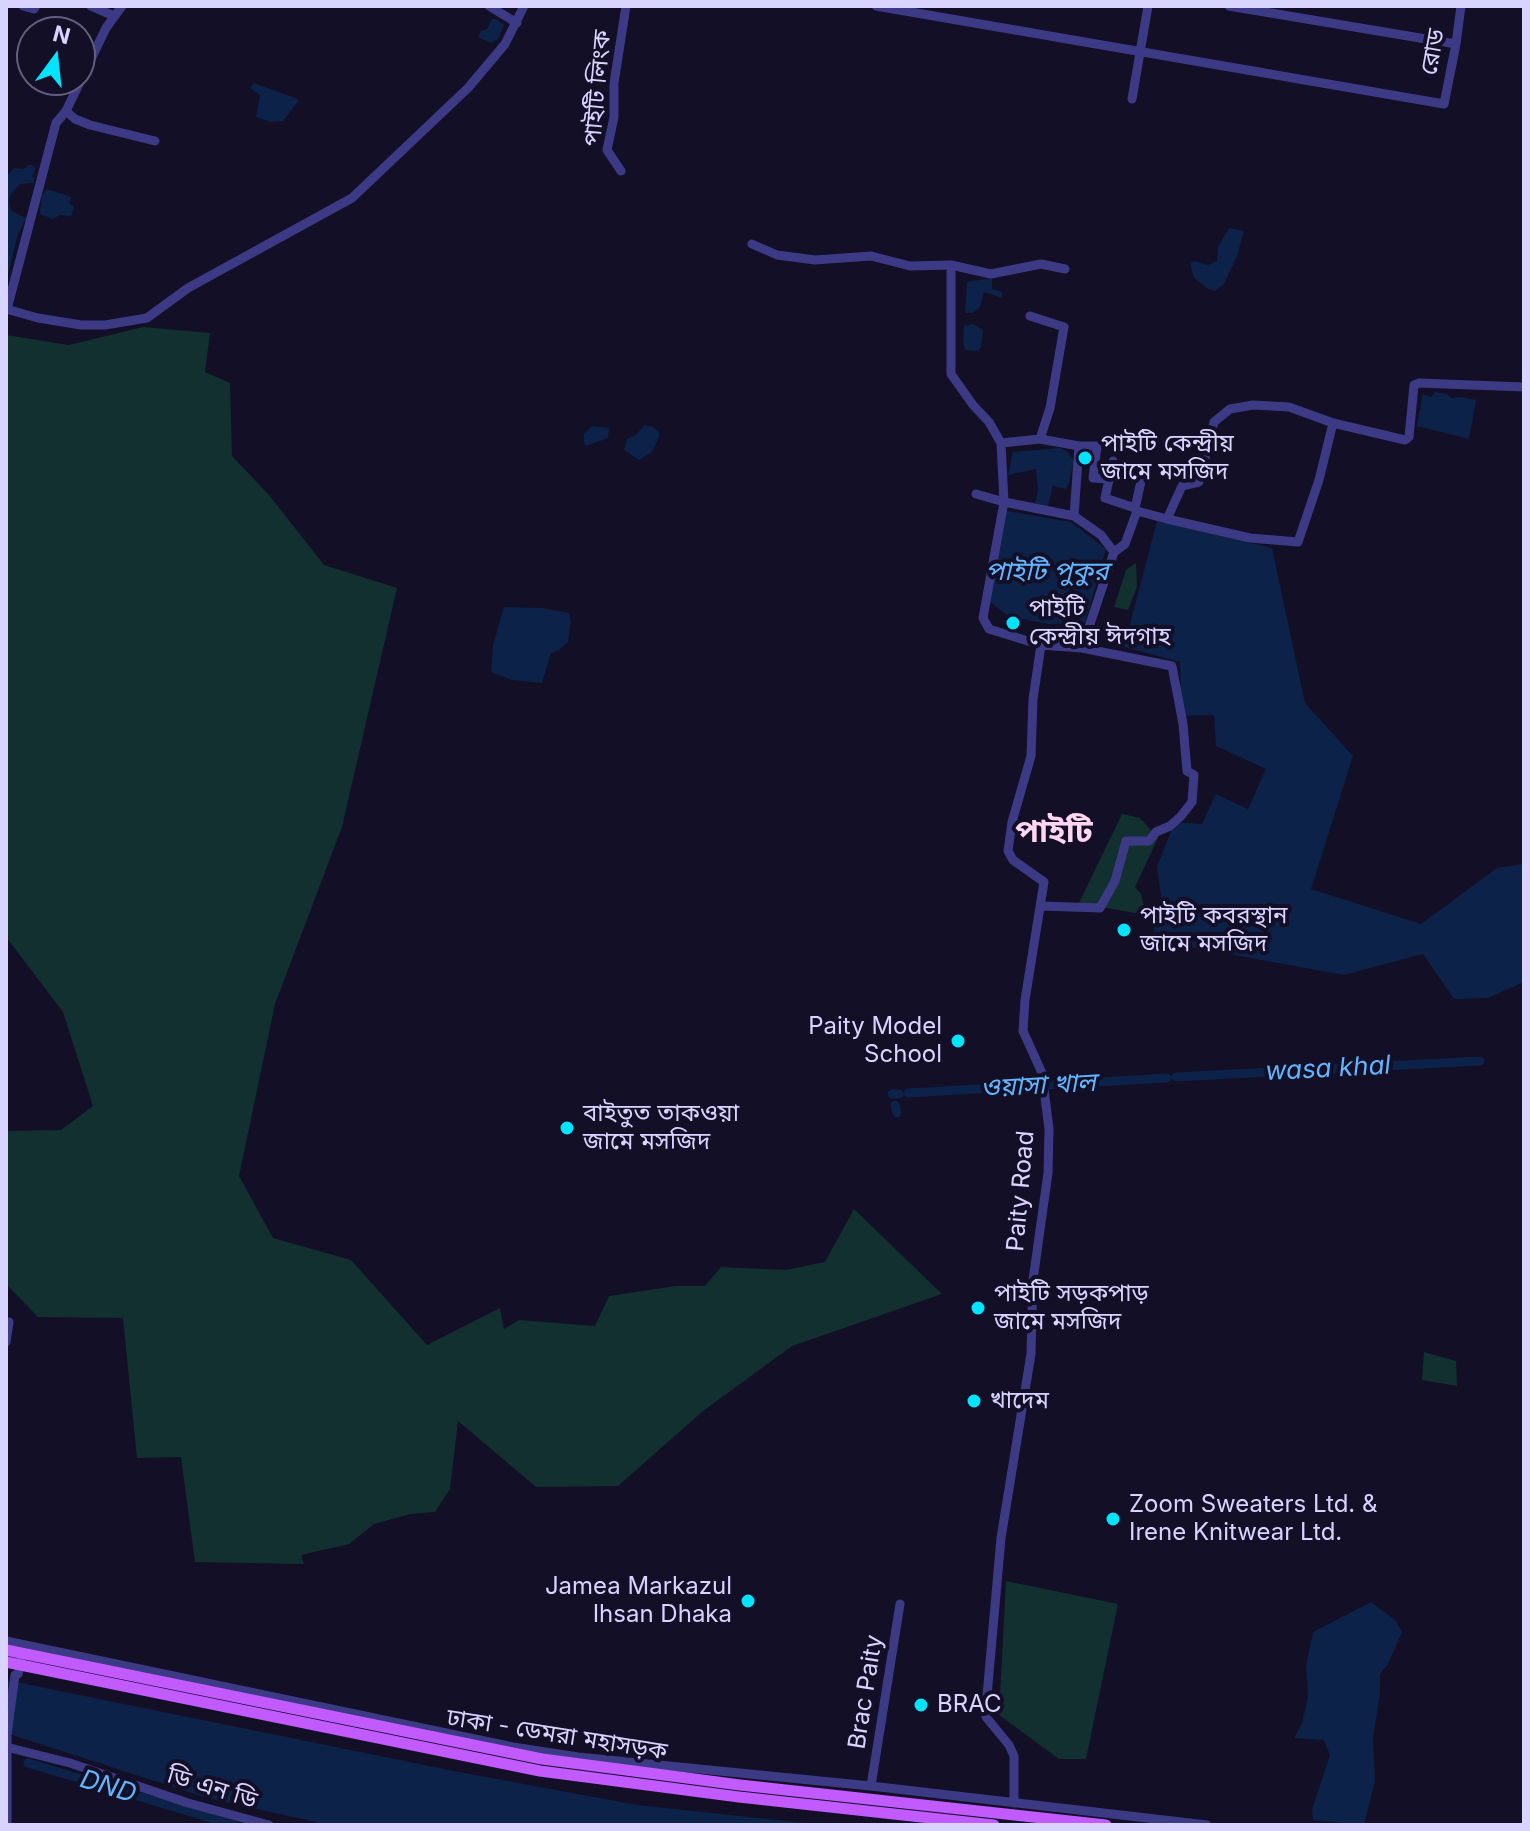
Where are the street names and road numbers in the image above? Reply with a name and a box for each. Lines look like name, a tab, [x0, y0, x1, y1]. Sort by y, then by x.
street label: রোড	[1415, 27, 1451, 77]
street label: পাইটি লিংক	[579, 29, 617, 147]
street label: Paity Road	[1001, 1129, 1041, 1253]
street label: Brac Paity	[843, 1633, 889, 1751]
street label: ঢাকা - ডেমরা মহাসড়ক	[445, 1703, 669, 1767]
street label: ডি এন ডি	[164, 1761, 260, 1815]

